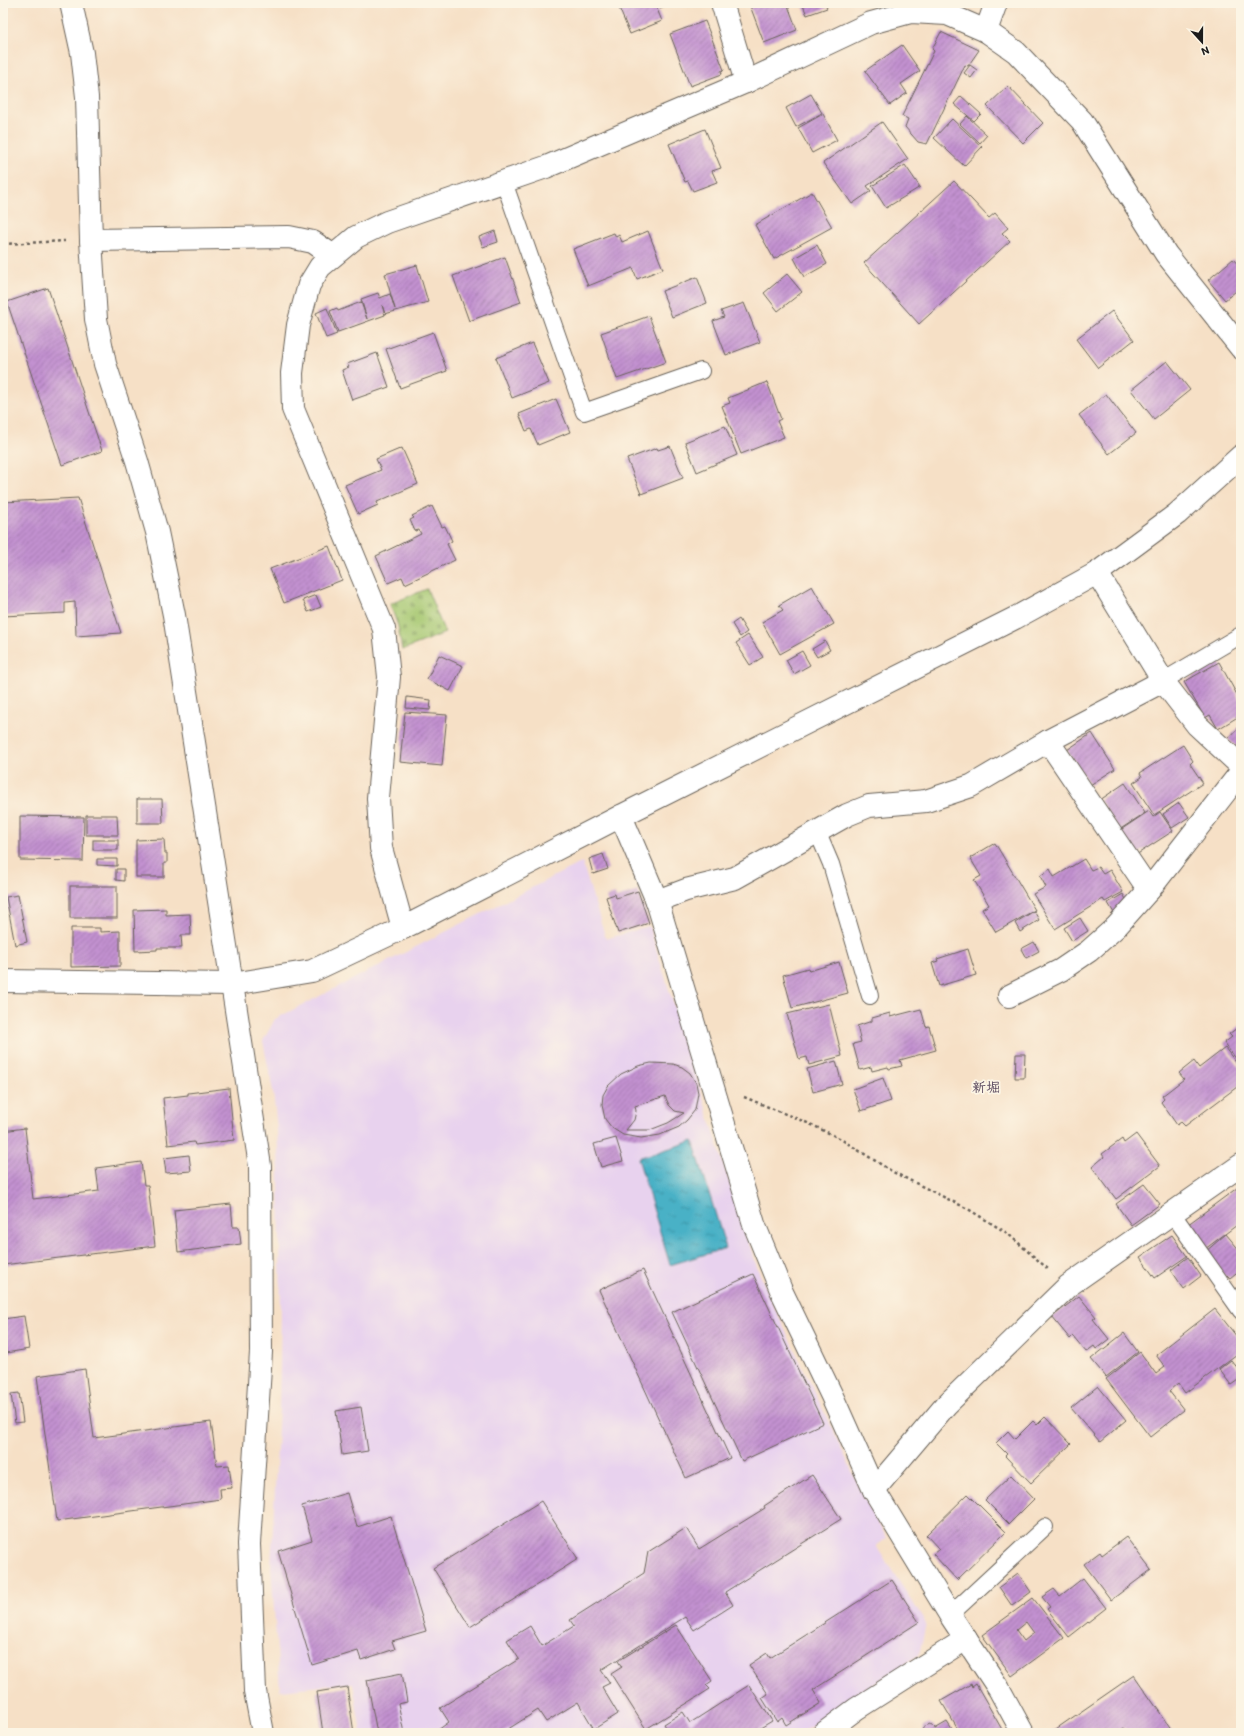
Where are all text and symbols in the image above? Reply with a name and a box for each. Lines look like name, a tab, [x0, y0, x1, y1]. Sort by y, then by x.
north arrow	[1182, 22, 1222, 62]
text: N	[1200, 43, 1211, 58]
district label: 新堀	[972, 1079, 1000, 1096]

